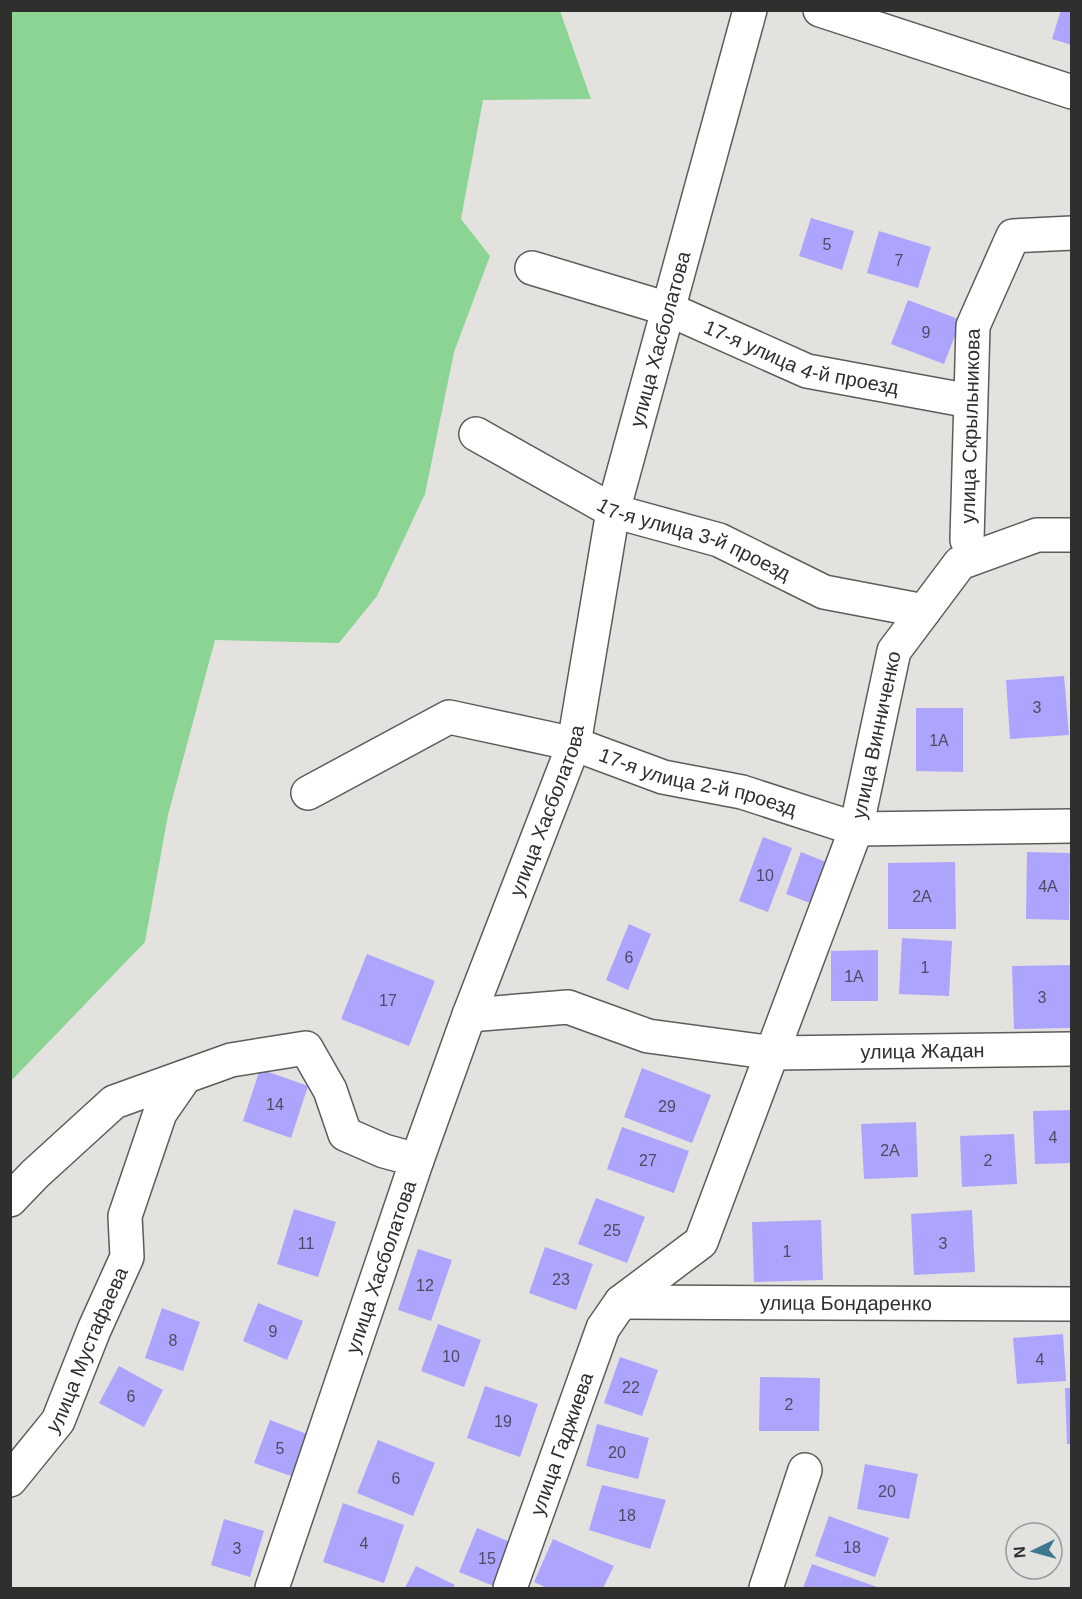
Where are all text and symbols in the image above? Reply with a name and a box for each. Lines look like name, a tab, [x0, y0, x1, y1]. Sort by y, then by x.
house number: 5	[823, 236, 832, 253]
street label: улица Хасболатова	[626, 248, 695, 429]
house number: 7	[895, 252, 904, 269]
street label: 17-я улица 4-й проезд	[701, 316, 901, 399]
house number: 9	[922, 324, 931, 341]
street label: улица Скрыльникова	[956, 327, 984, 524]
street label: 17-я улица 3-й проезд	[593, 493, 794, 585]
street label: улица Винниченко	[847, 649, 905, 821]
house number: 3	[1033, 699, 1042, 716]
street label: улица Хасболатова	[505, 723, 588, 899]
house number: 1А	[929, 732, 949, 749]
street label: 17-я улица 2-й проезд	[596, 743, 800, 820]
house number: 10	[756, 867, 774, 884]
house number: 4А	[1038, 878, 1058, 895]
house number: 2А	[912, 888, 932, 905]
house number: 6	[625, 949, 634, 966]
house number: 1	[921, 959, 930, 976]
house number: 1А	[844, 968, 864, 985]
house number: 3	[1038, 989, 1047, 1006]
house number: 17	[379, 992, 397, 1009]
street label: улица Жадан	[860, 1039, 985, 1063]
house number: 14	[266, 1096, 284, 1113]
house number: 29	[658, 1098, 676, 1115]
house number: 4	[1049, 1129, 1058, 1146]
house number: 2А	[880, 1142, 900, 1159]
house number: 27	[639, 1152, 657, 1169]
house number: 2	[984, 1152, 993, 1169]
street label: улица Хасболатова	[341, 1177, 421, 1356]
house number: 25	[603, 1222, 621, 1239]
house number: 11	[298, 1235, 314, 1252]
house number: 3	[939, 1235, 948, 1252]
house number: 1	[783, 1243, 792, 1260]
street label: улица Мустафаева	[42, 1263, 132, 1437]
house number: 23	[552, 1271, 570, 1288]
house number: 12	[416, 1277, 434, 1294]
street label: улица Бондаренко	[760, 1292, 932, 1314]
house number: 9	[269, 1323, 278, 1340]
house number: 8	[169, 1332, 178, 1349]
house number: 10	[442, 1348, 460, 1365]
house number: 4	[1036, 1351, 1045, 1368]
street label: улица Гаджиева	[526, 1369, 597, 1518]
house number: 22	[622, 1379, 640, 1396]
house number: 6	[127, 1388, 136, 1405]
house number: 2	[785, 1396, 794, 1413]
house number: 19	[494, 1413, 512, 1430]
house number: 5	[276, 1440, 285, 1457]
house number: 20	[608, 1444, 626, 1461]
house number: 6	[392, 1470, 401, 1487]
house number: 20	[878, 1483, 896, 1500]
house number: 18	[618, 1507, 636, 1524]
north arrow	[1004, 1521, 1064, 1581]
house number: 4	[360, 1535, 369, 1552]
house number: 18	[843, 1539, 861, 1556]
house number: 3	[233, 1540, 242, 1557]
text: N	[1011, 1546, 1029, 1559]
house number: 15	[478, 1550, 496, 1567]

